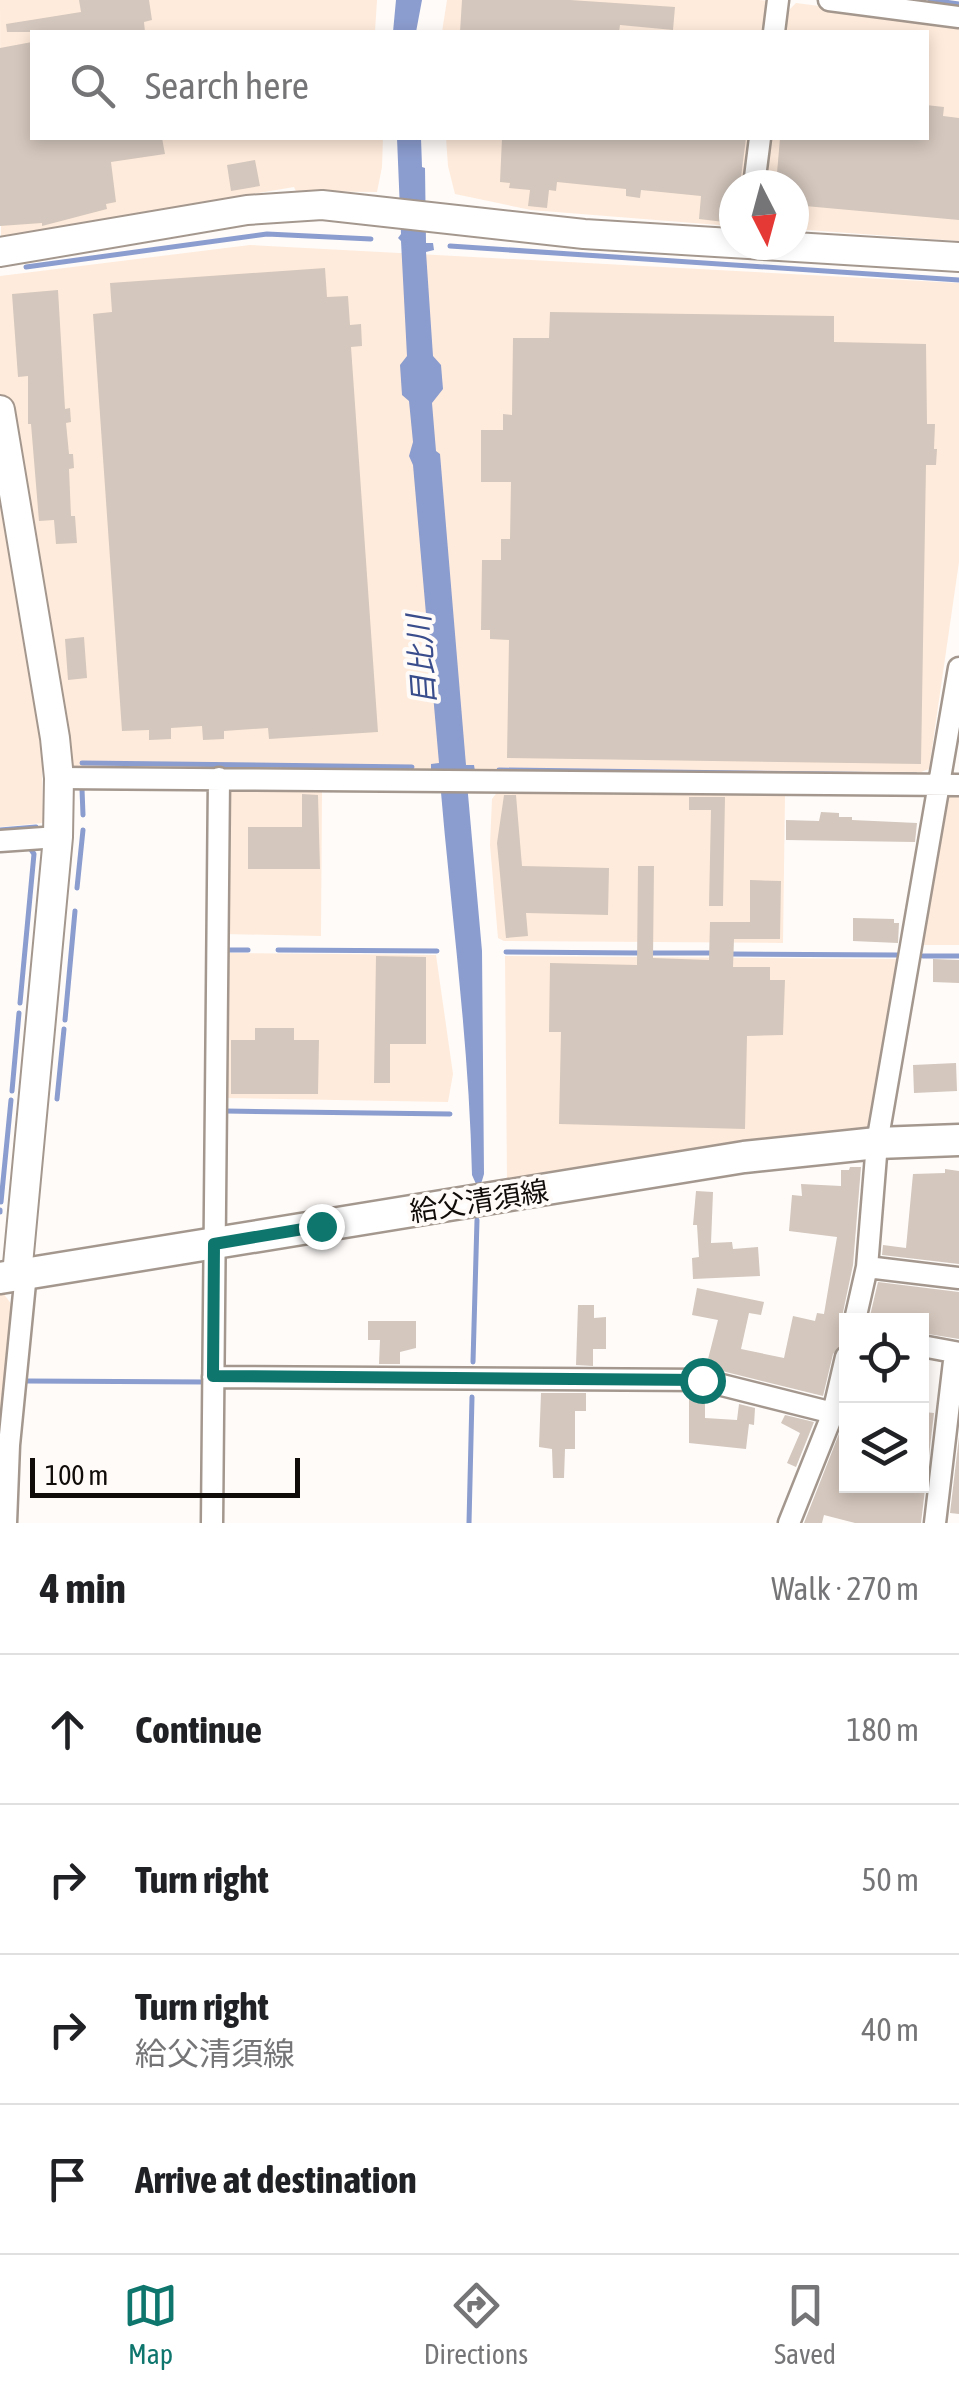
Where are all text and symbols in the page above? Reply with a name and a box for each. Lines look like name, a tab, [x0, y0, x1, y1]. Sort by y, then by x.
search box	[30, 30, 929, 140]
icon: search	[65, 58, 120, 113]
text: Search here	[145, 64, 309, 107]
north arrow	[719, 170, 809, 260]
water label: 目比川	[401, 611, 441, 706]
street label: 給父清須線	[407, 1174, 551, 1228]
route end	[299, 1204, 345, 1250]
map controls	[839, 1313, 929, 1493]
button: locate	[839, 1313, 929, 1403]
route start	[680, 1358, 726, 1404]
button: layers	[839, 1403, 929, 1493]
scale bar	[30, 1453, 300, 1498]
text: 100 m	[45, 1459, 108, 1491]
text: 4 min	[40, 1564, 126, 1612]
text: Walk · 270 m	[771, 1570, 919, 1607]
icon: ahead	[40, 1702, 95, 1757]
text: Continue	[135, 1708, 262, 1751]
text: 180 m	[846, 1711, 919, 1748]
icon: right	[40, 1852, 95, 1907]
text: Turn right	[135, 1858, 269, 1901]
text: 50 m	[861, 1861, 919, 1898]
text: Turn right	[135, 1985, 269, 2028]
icon: right	[40, 2002, 95, 2057]
text: 40 m	[861, 2011, 919, 2048]
text: 給父清須線	[135, 2035, 295, 2072]
icon: arrive	[40, 2152, 95, 2207]
text: Arrive at destination	[135, 2158, 417, 2201]
tab: Map	[123, 2278, 178, 2370]
tab: Directions	[424, 2278, 528, 2370]
tab: Saved	[774, 2278, 836, 2370]

